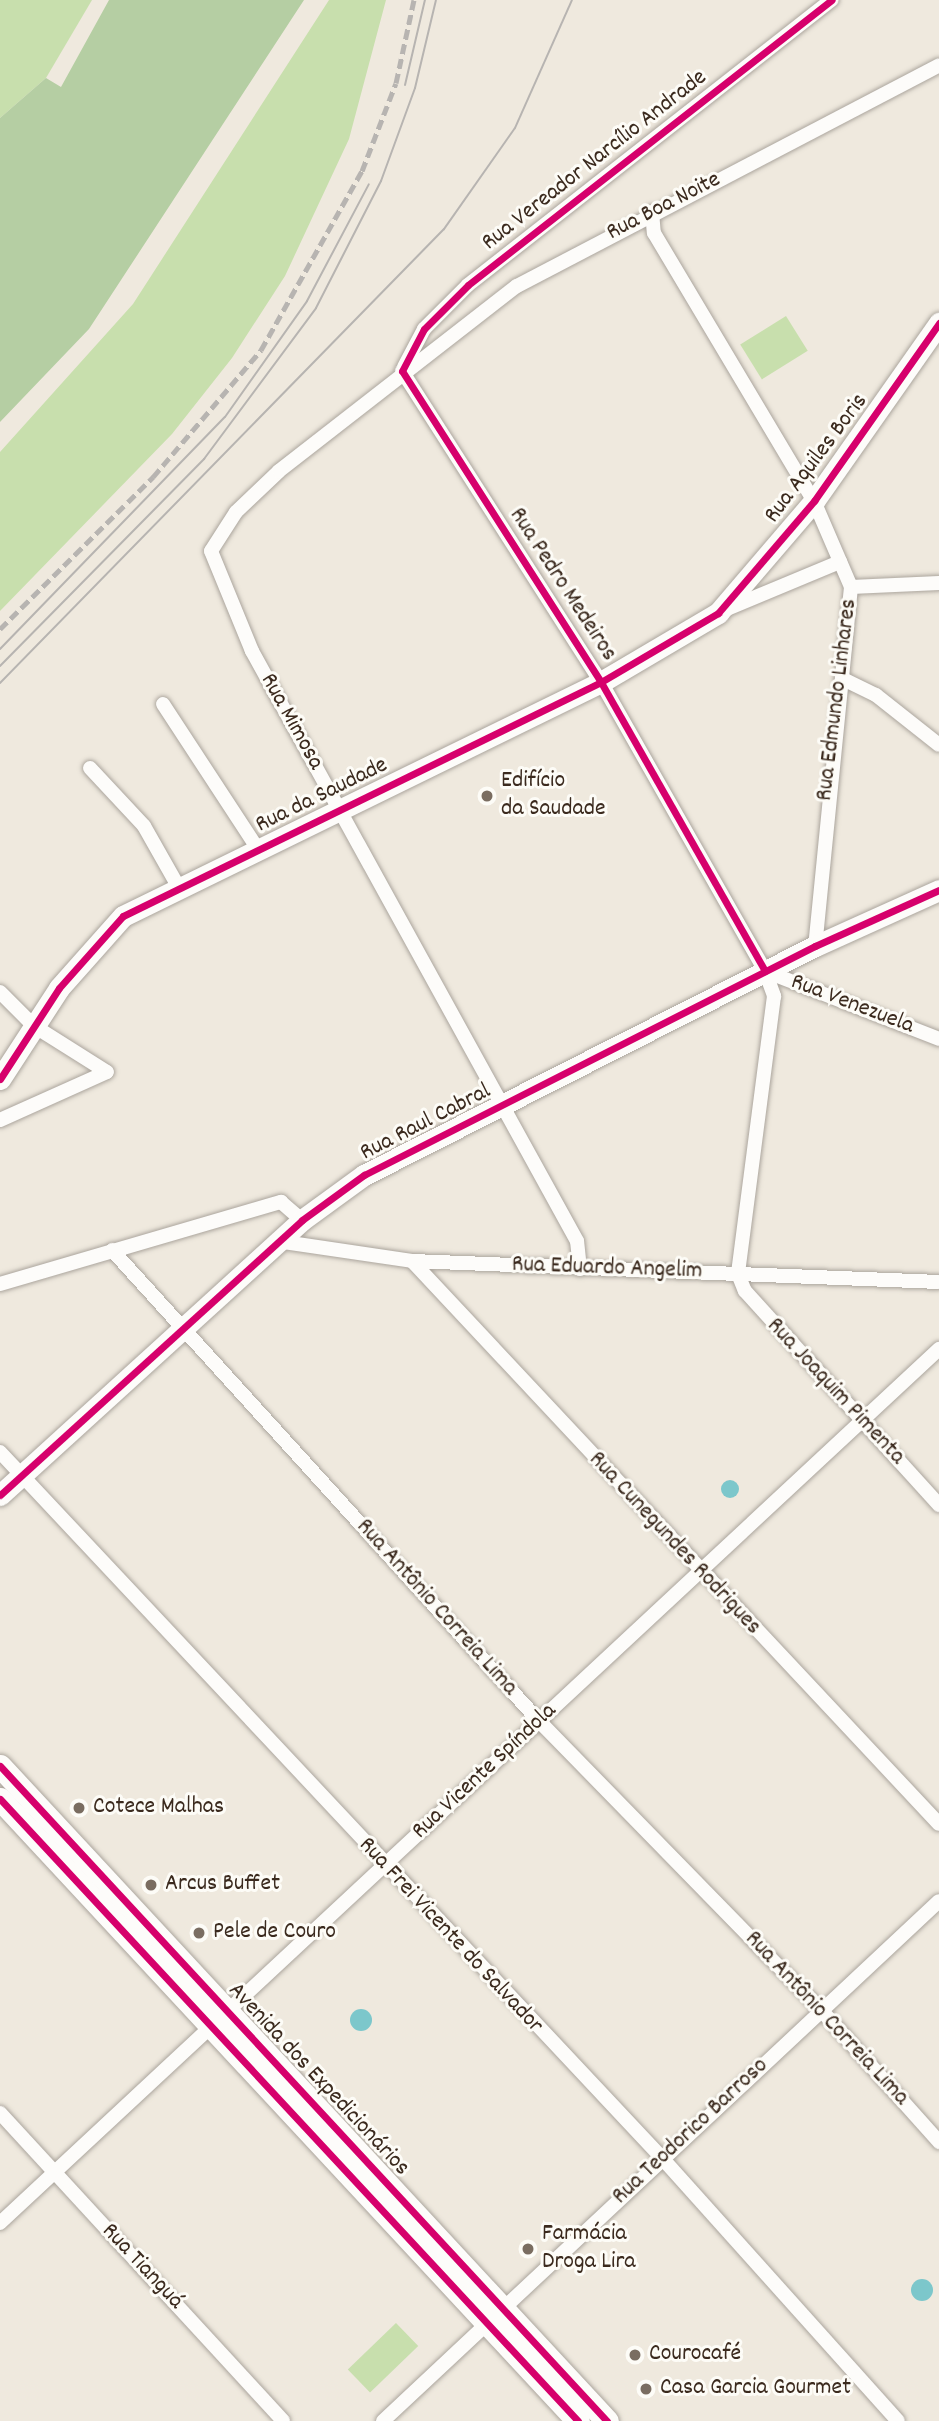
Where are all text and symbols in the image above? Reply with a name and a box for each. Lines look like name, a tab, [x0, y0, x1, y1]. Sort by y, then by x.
street label: Rua Vereador Narcílio Andrade	[477, 64, 713, 258]
street label: Rua Boa Noite	[602, 166, 726, 248]
street label: Rua Aquiles Boris	[759, 389, 875, 529]
street label: Rua Pedro Medeiros	[502, 503, 622, 667]
street label: Rua Edmundo Linhares	[811, 597, 865, 803]
street label: Rua Mimosa	[253, 669, 329, 775]
street label: Rua da Saudade	[251, 752, 393, 840]
place label: Edifício da Saudade	[501, 768, 606, 824]
marker: Edifício da Saudade	[479, 788, 495, 804]
street label: Rua Venezuela	[786, 968, 918, 1042]
street label: Rua Raul Cabral	[356, 1078, 496, 1168]
street label: Rua Eduardo Angelim	[511, 1251, 703, 1287]
street label: Rua Joaquim Pimenta	[760, 1313, 910, 1471]
street label: Rua Cunegundes Rodrigues	[581, 1446, 767, 1642]
street label: Rua Antônio Correia Lima	[349, 1514, 523, 1702]
street label: Rua Vicente Spíndola	[407, 1698, 563, 1846]
place label: Cotece Malhas	[93, 1794, 224, 1822]
marker: Cotece Malhas	[71, 1800, 87, 1816]
street label: Rua Frei Vicente do Salvador	[351, 1832, 549, 2040]
place label: Arcus Buffet	[165, 1871, 280, 1899]
marker: Arcus Buffet	[143, 1877, 159, 1893]
place label: Pele de Couro	[213, 1919, 336, 1947]
marker: Pele de Couro	[191, 1925, 207, 1941]
street label: Rua Antônio Correia Lima	[738, 1926, 914, 2112]
street label: Avenida dos Expedicionários	[221, 1977, 415, 2183]
street label: Rua Teodorico Barroso	[607, 2052, 775, 2212]
street label: Rua Tianguá	[95, 2218, 189, 2316]
place label: Farmácia Droga Lira	[542, 2221, 636, 2277]
marker: Farmácia Droga Lira	[520, 2241, 536, 2257]
place label: Courocafé	[649, 2341, 741, 2369]
marker: Courocafé	[627, 2347, 643, 2363]
place label: Casa Garcia Gourmet	[660, 2375, 851, 2403]
marker: Casa Garcia Gourmet	[638, 2381, 654, 2397]

